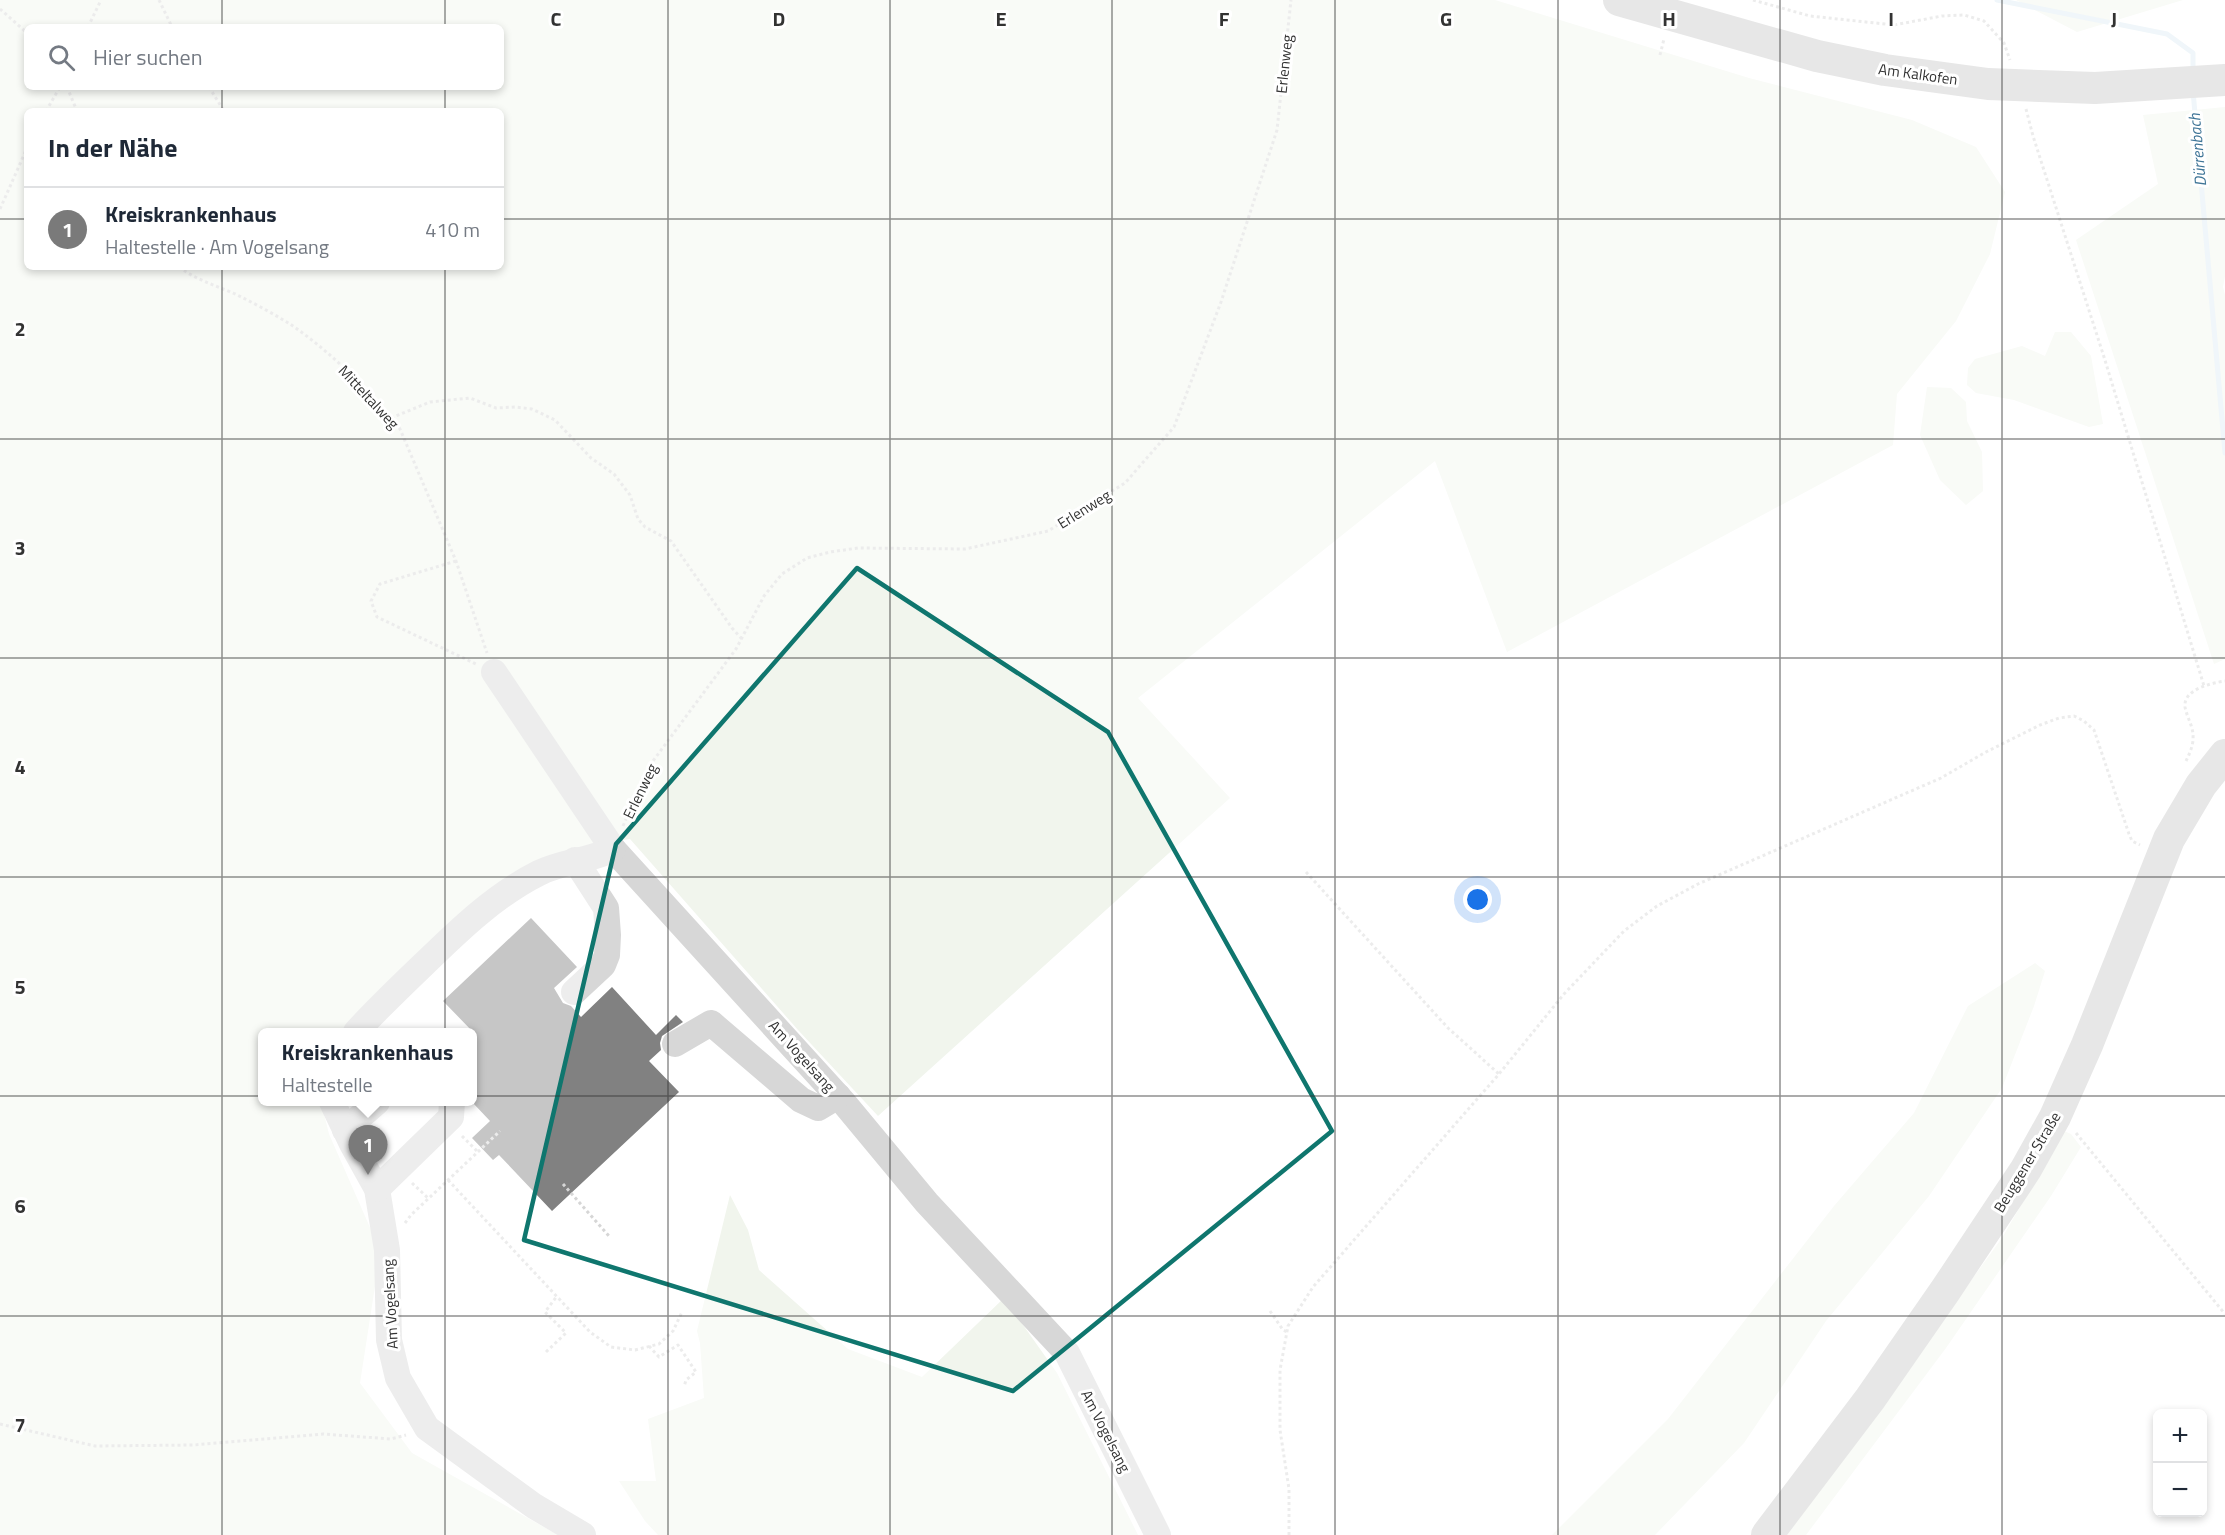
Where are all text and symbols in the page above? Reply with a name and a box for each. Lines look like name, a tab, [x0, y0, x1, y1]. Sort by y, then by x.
text: C	[551, 3, 562, 34]
text: D	[773, 3, 785, 34]
text: E	[995, 3, 1007, 34]
text: F	[1219, 3, 1230, 34]
text: G	[1440, 3, 1452, 34]
text: H	[1662, 3, 1676, 34]
text: I	[1888, 3, 1894, 34]
text: J	[2111, 3, 2117, 34]
search box	[24, 24, 504, 90]
street label: Erlenweg	[1269, 33, 1299, 95]
text: Hier suchen	[93, 40, 202, 74]
icon: search	[45, 41, 78, 74]
street label: Am Kalkofen	[1877, 57, 1959, 91]
water label: Dürrenbach	[2182, 111, 2212, 188]
text: In der Nähe	[48, 128, 177, 167]
text: Kreiskrankenhaus	[105, 197, 277, 231]
text: 1	[62, 214, 73, 245]
text: 410 m	[425, 214, 480, 245]
text: Haltestelle · Am Vogelsang	[105, 231, 329, 262]
text: 2	[14, 313, 26, 344]
street label: Mitteltalweg	[333, 360, 405, 434]
street label: Erlenweg	[1053, 483, 1115, 534]
text: 3	[14, 532, 26, 563]
text: 4	[14, 751, 26, 782]
street label: Erlenweg	[617, 759, 663, 823]
your location	[1463, 885, 1492, 914]
text: 5	[14, 971, 26, 1002]
street label: Am Vogelsang	[763, 1015, 841, 1097]
popup	[258, 1028, 477, 1106]
text: Kreiskrankenhaus	[282, 1035, 453, 1069]
text: Haltestelle	[282, 1069, 373, 1100]
street label: Beuggener Straße	[1988, 1107, 2066, 1217]
pin: 1	[348, 1126, 388, 1175]
text: 6	[14, 1190, 26, 1221]
street label: Am Vogelsang	[376, 1258, 404, 1350]
street label: Am Vogelsang	[1075, 1386, 1137, 1477]
text: 7	[14, 1409, 26, 1440]
map controls	[2153, 1409, 2207, 1517]
button: +	[2153, 1409, 2207, 1463]
button: −	[2153, 1463, 2207, 1517]

